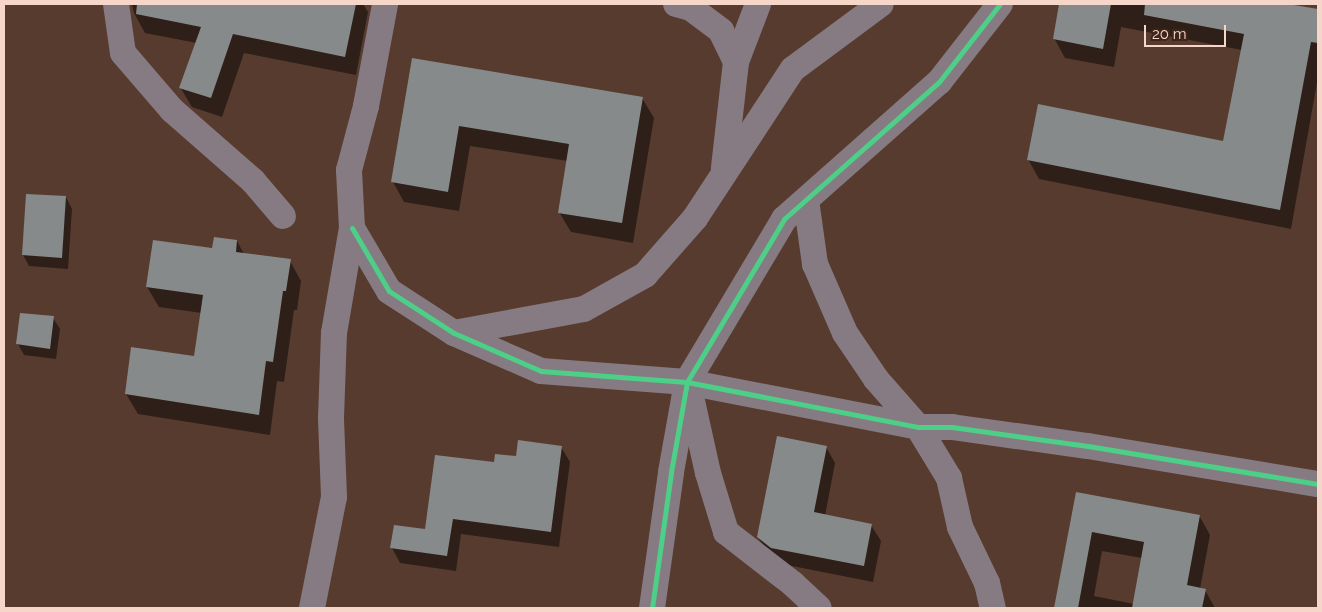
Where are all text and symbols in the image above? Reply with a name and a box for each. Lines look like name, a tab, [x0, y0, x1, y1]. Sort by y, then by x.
scale bar	[1147, 15, 1230, 47]
text: 20 m	[1152, 25, 1187, 43]

